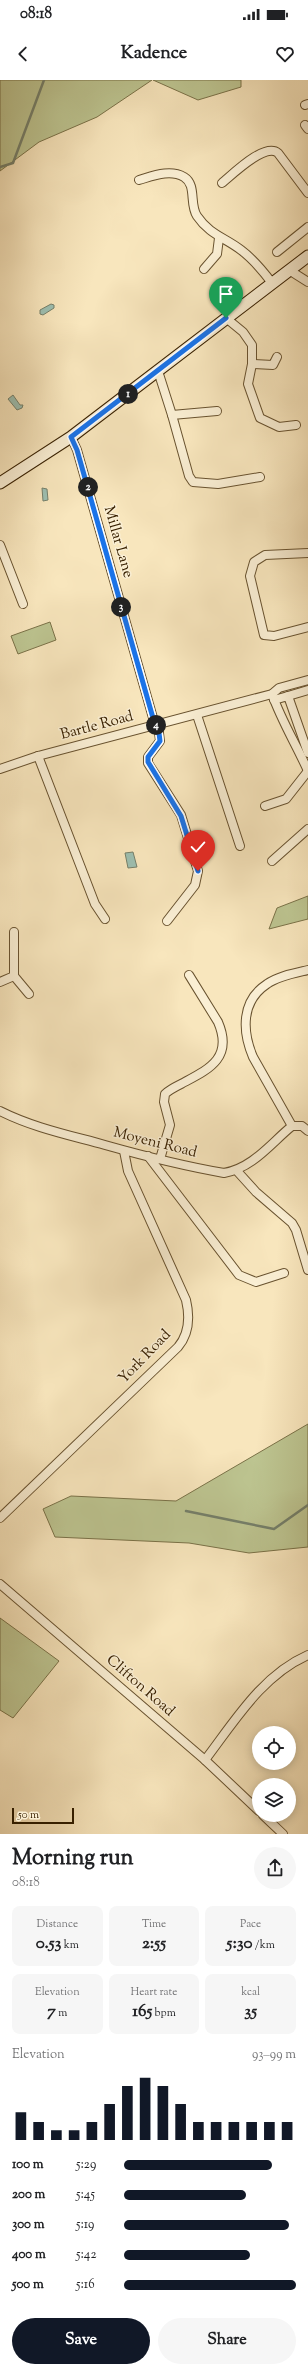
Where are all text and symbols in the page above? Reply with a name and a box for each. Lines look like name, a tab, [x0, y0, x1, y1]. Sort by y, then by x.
text: 08:18	[20, 4, 52, 25]
text: Kadence	[121, 41, 187, 67]
icon: back	[12, 43, 34, 65]
icon: heart	[274, 43, 296, 65]
pin	[209, 277, 243, 318]
icon: arrive	[215, 283, 237, 305]
pin: 1	[118, 384, 138, 404]
text: 1	[126, 386, 130, 402]
pin: 2	[78, 477, 98, 497]
text: 2	[85, 479, 91, 495]
street label: Millar Lane	[98, 504, 138, 580]
pin: 3	[111, 597, 131, 617]
text: 3	[119, 599, 123, 615]
street label: Bartle Road	[58, 706, 136, 746]
pin: 4	[146, 715, 166, 735]
text: 4	[153, 717, 159, 733]
pin	[181, 830, 215, 871]
icon: check	[187, 836, 209, 858]
street label: Moyeni Road	[111, 1122, 200, 1164]
street label: York Road	[114, 1325, 177, 1389]
street label: Clifton Road	[101, 1650, 179, 1722]
map controls	[252, 1726, 296, 1822]
button: locate	[252, 1726, 296, 1770]
button: layers	[252, 1778, 296, 1822]
scale bar	[12, 1806, 74, 1825]
text: 50 m	[18, 1807, 39, 1823]
text: Morning run	[12, 1843, 134, 1875]
button: share	[254, 1847, 296, 1889]
text: 08:18	[12, 1874, 40, 1892]
text: Distance	[37, 1916, 78, 1932]
text: Time	[142, 1916, 166, 1932]
text: Pace	[240, 1916, 261, 1932]
text: 0.53	[36, 1932, 61, 1956]
text: 2:55	[142, 1932, 166, 1956]
text: 5:30	[227, 1932, 253, 1956]
text: km	[61, 1937, 79, 1953]
text: /km	[253, 1937, 275, 1953]
text: Elevation	[35, 1984, 80, 2000]
text: Heart rate	[131, 1984, 177, 2000]
text: kcal	[241, 1984, 260, 2000]
text: 7	[47, 2000, 56, 2024]
text: 165	[132, 2000, 152, 2024]
text: 35	[244, 2000, 257, 2024]
text: m	[56, 2005, 67, 2021]
text: bpm	[152, 2005, 176, 2021]
text: Elevation	[12, 2046, 65, 2064]
text: 93–99 m	[252, 2046, 296, 2064]
text: 100 m	[12, 2156, 44, 2174]
text: 5:29	[76, 2156, 96, 2174]
text: 200 m	[12, 2186, 45, 2204]
text: 5:45	[76, 2186, 95, 2204]
text: 300 m	[12, 2216, 44, 2234]
text: 5:19	[76, 2216, 94, 2234]
text: 400 m	[12, 2246, 46, 2264]
text: 5:42	[76, 2246, 96, 2264]
text: 500 m	[12, 2276, 44, 2294]
text: 5:16	[76, 2276, 95, 2294]
button: Save	[12, 2318, 150, 2364]
button: Share	[158, 2318, 296, 2364]

